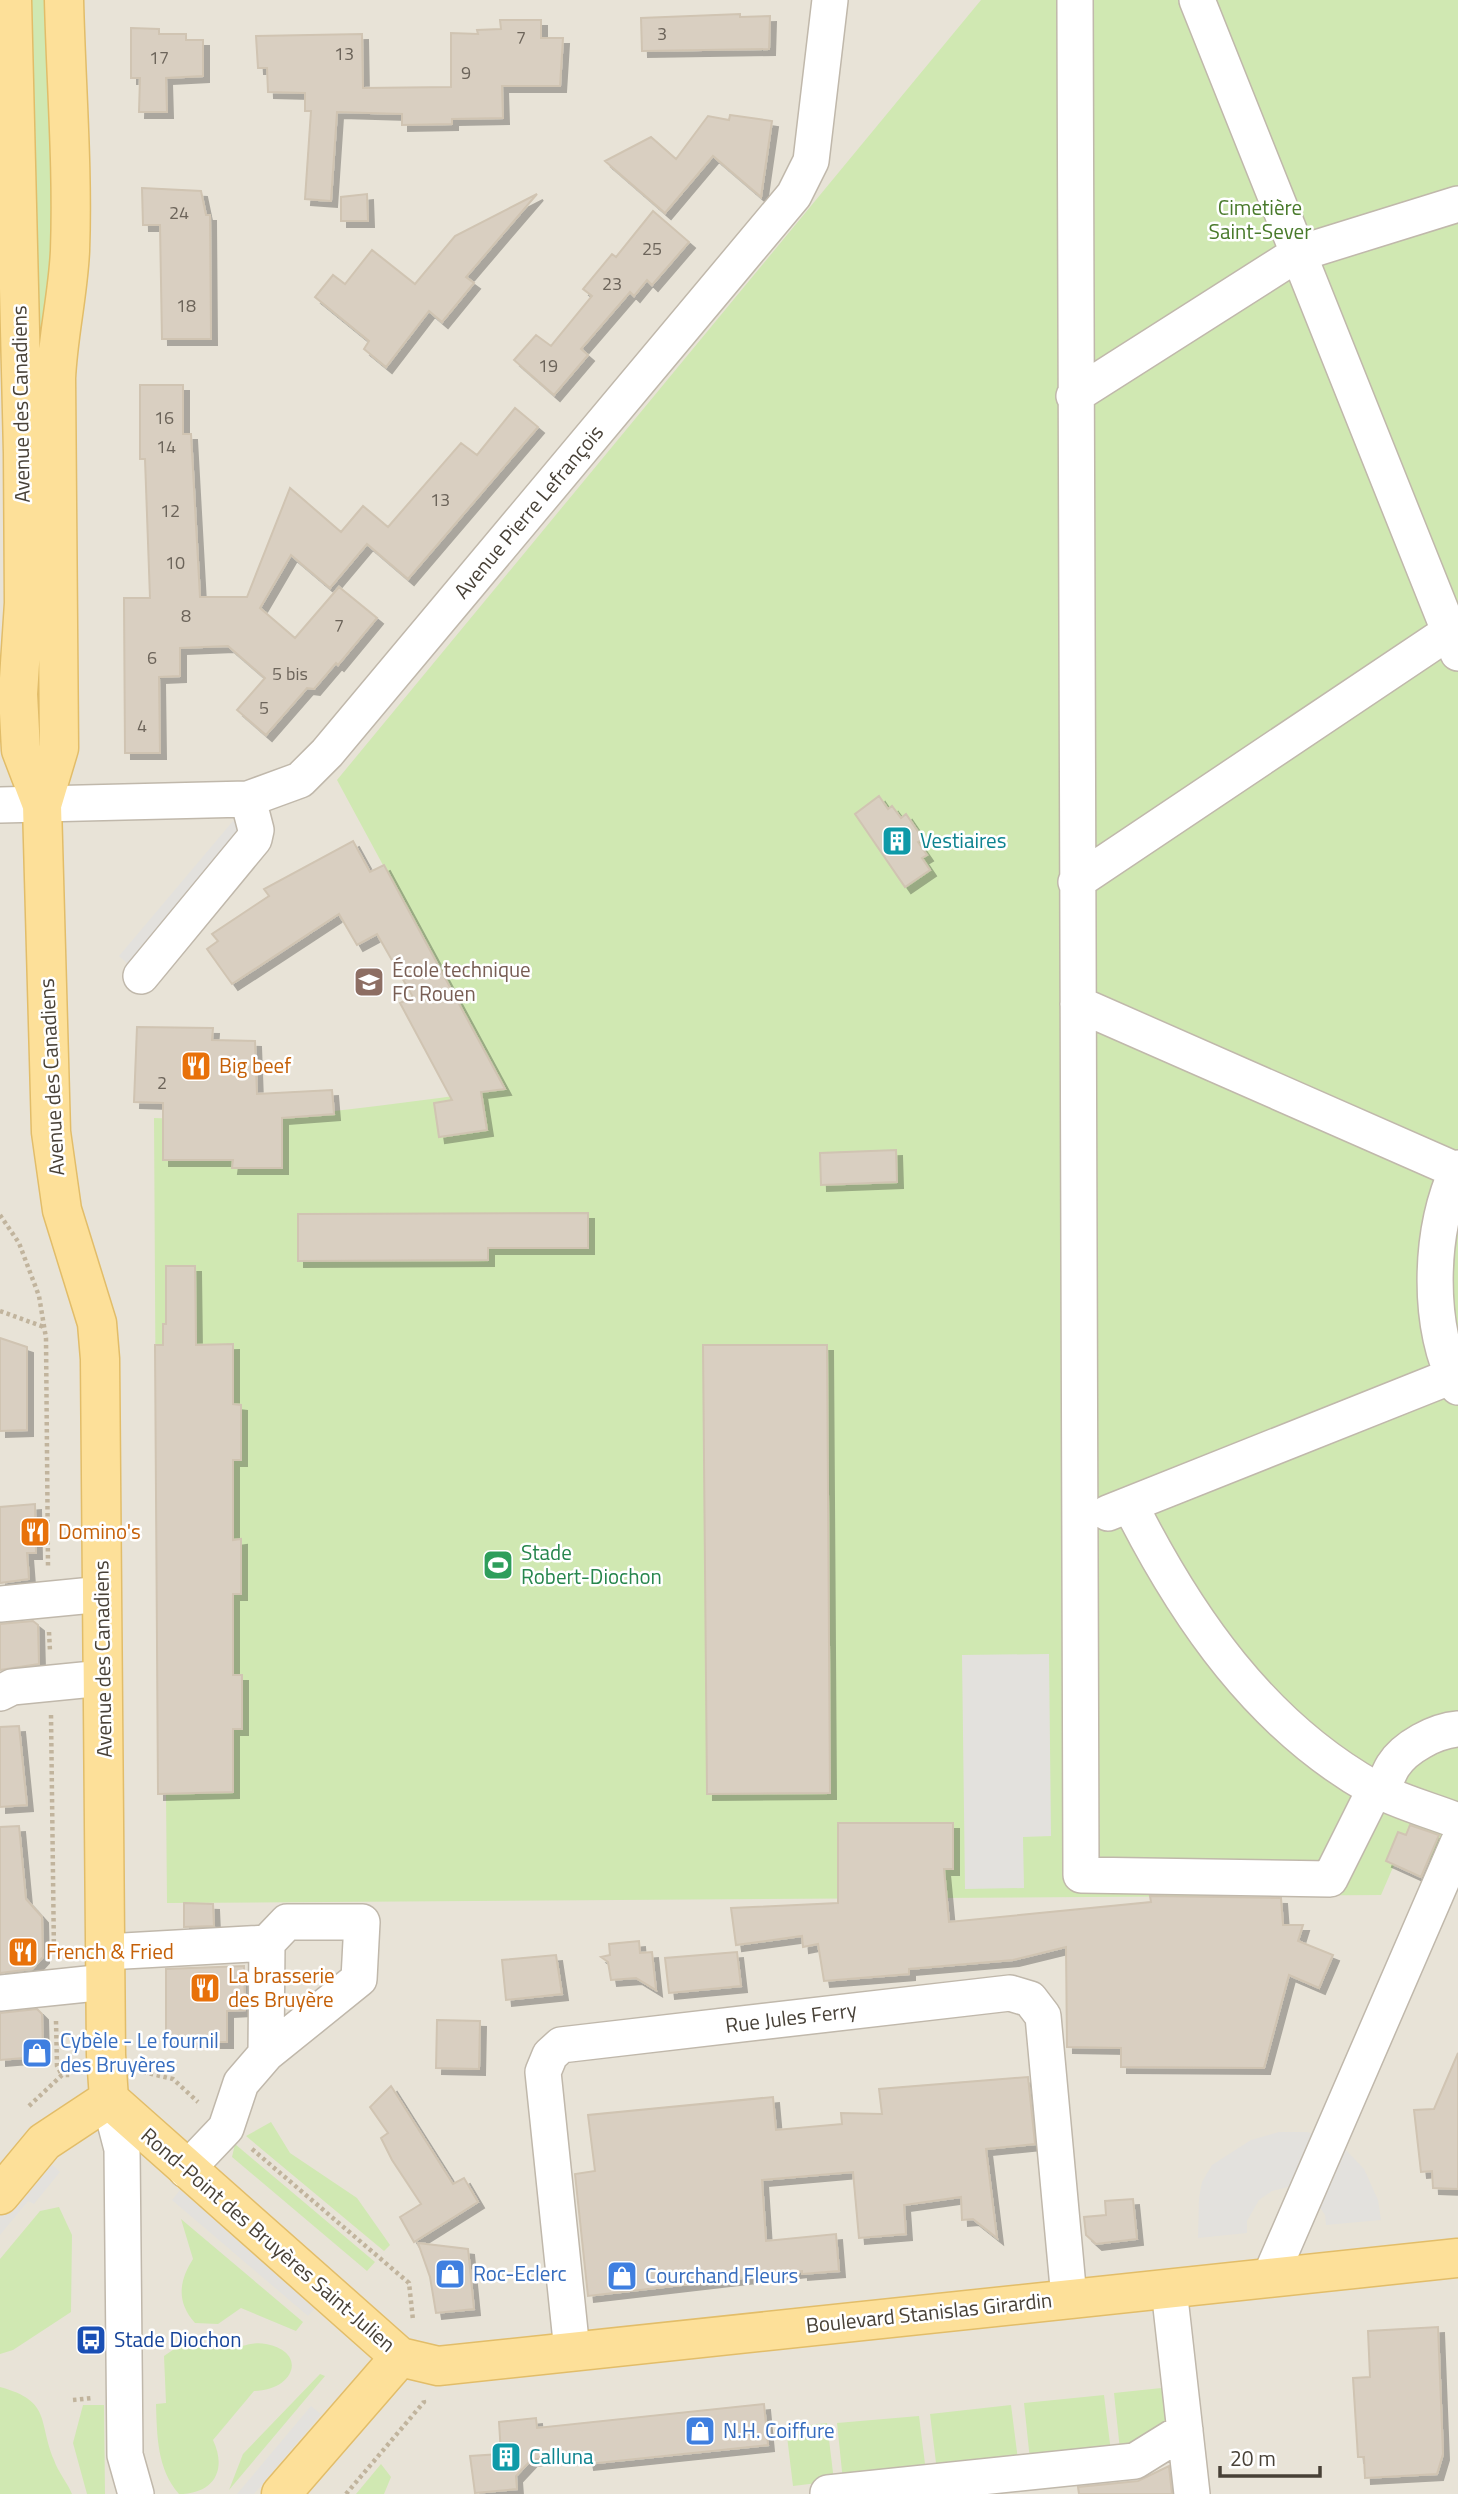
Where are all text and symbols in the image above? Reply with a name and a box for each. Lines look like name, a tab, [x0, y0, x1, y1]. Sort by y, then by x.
house number: 3	[657, 20, 667, 47]
house number: 7	[516, 24, 526, 51]
house number: 13	[334, 40, 354, 67]
house number: 17	[149, 44, 169, 71]
house number: 9	[461, 59, 471, 86]
park label: Cimetière Saint-Sever	[1209, 191, 1311, 247]
house number: 24	[169, 199, 189, 226]
house number: 25	[642, 235, 662, 262]
house number: 23	[602, 270, 622, 297]
house number: 18	[176, 292, 196, 319]
street label: Avenue des Canadiens	[2, 305, 38, 503]
house number: 19	[538, 352, 558, 379]
house number: 16	[154, 404, 174, 431]
street label: Avenue Pierre Lefrançois	[446, 417, 611, 605]
house number: 14	[156, 433, 176, 460]
house number: 13	[430, 486, 450, 513]
house number: 12	[160, 497, 180, 524]
house number: 10	[165, 549, 185, 576]
house number: 8	[181, 602, 191, 629]
house number: 7	[334, 612, 344, 639]
house number: 6	[147, 644, 157, 671]
house number: 5 bis	[272, 660, 308, 687]
house number: 5	[259, 694, 269, 721]
house number: 4	[137, 712, 147, 739]
building icon: Vestiaires	[880, 824, 914, 858]
place label: Vestiaires	[920, 824, 1006, 856]
place label: École technique FC Rouen	[392, 953, 531, 1009]
school or university icon: École technique FC Rouen	[352, 965, 386, 999]
street label: Avenue des Canadiens	[30, 978, 72, 1177]
restaurant icon: Big beef	[179, 1049, 213, 1083]
place label: Big beef	[219, 1049, 291, 1081]
house number: 2	[157, 1069, 167, 1096]
restaurant icon: Domino's	[18, 1515, 52, 1549]
place label: Domino's	[58, 1515, 141, 1547]
place label: Stade Robert-Diochon	[521, 1536, 662, 1592]
sports icon: Stade Robert-Diochon	[481, 1548, 515, 1582]
street label: Avenue des Canadiens	[84, 1560, 120, 1758]
restaurant icon: French & Fried	[6, 1935, 40, 1969]
place label: French & Fried	[46, 1935, 174, 1967]
place label: La brasserie des Bruyère	[228, 1959, 335, 2015]
restaurant icon: La brasserie des Bruyère	[188, 1971, 222, 2005]
street label: Rue Jules Ferry	[723, 1993, 858, 2041]
place label: Cybèle - Le fournil des Bruyères	[60, 2024, 219, 2080]
shop icon: Cybèle - Le fournil des Bruyères	[20, 2036, 54, 2070]
street label: Rond-Point des Bruyères Saint-Julien	[134, 2119, 403, 2359]
shop icon: Roc-Eclerc	[433, 2257, 467, 2291]
place label: Roc-Eclerc	[473, 2257, 567, 2289]
shop icon: Courchand Fleurs	[605, 2259, 639, 2293]
place label: Courchand Fleurs	[645, 2259, 798, 2291]
street label: Boulevard Stanislas Girardin	[804, 2283, 1054, 2341]
bus stop icon: Stade Diochon	[74, 2323, 108, 2357]
place label: Stade Diochon	[114, 2323, 241, 2355]
shop icon: N.H. Coiffure	[683, 2414, 717, 2448]
place label: N.H. Coiffure	[723, 2414, 835, 2446]
scale bar	[1220, 2434, 1320, 2478]
building icon: Calluna	[489, 2440, 523, 2474]
place label: Calluna	[529, 2440, 594, 2472]
text: 20 m	[1230, 2442, 1276, 2474]

